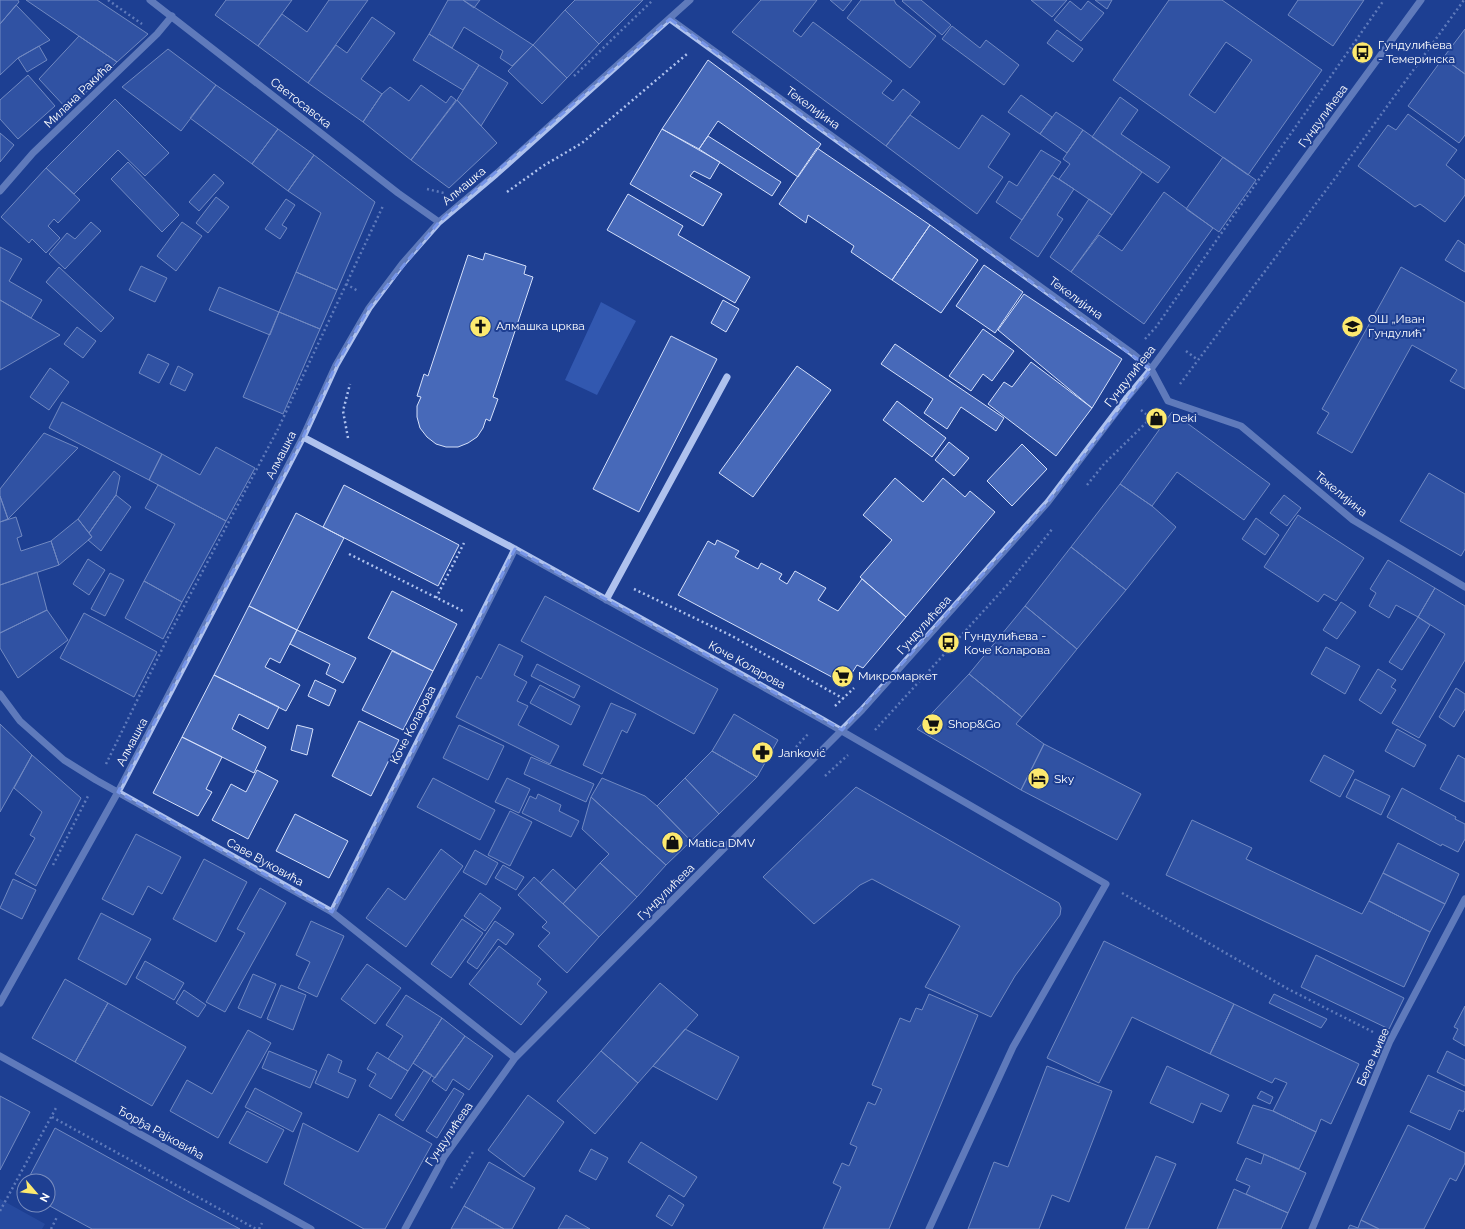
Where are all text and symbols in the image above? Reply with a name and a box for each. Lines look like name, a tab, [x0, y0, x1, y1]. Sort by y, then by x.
place label: Гундулићева - Темеринска	[1378, 38, 1455, 66]
bus stop icon: Гундулићева - Темеринска	[1349, 39, 1375, 65]
street label: Милана Ракића	[41, 59, 115, 131]
street label: Светосавска	[268, 75, 334, 131]
street label: Гундулићева	[1296, 82, 1350, 150]
street label: Текелијина	[783, 84, 843, 132]
street label: Алмашка	[439, 164, 489, 208]
street label: Текелијина	[1046, 274, 1106, 322]
place label: ОШ „Иван Гундулић”	[1368, 312, 1426, 340]
church icon: Алмашка црква	[468, 313, 494, 339]
school or university icon: ОШ „Иван Гундулић”	[1339, 313, 1365, 339]
place label: Алмашка црква	[496, 319, 585, 333]
street label: Гундулићева	[1102, 342, 1158, 410]
shop icon: Deki	[1144, 405, 1170, 431]
place label: Deki	[1172, 411, 1197, 425]
street label: Алмашка	[263, 429, 299, 481]
street label: Текелијина	[1312, 469, 1370, 519]
street label: Гундулићева	[894, 593, 954, 657]
place label: Гундулићева - Коче Коларова	[964, 629, 1050, 657]
bus stop icon: Гундулићева - Коче Коларова	[936, 630, 962, 656]
street label: Коче Коларова	[706, 638, 788, 692]
supermarket icon: Микромаркет	[829, 663, 855, 689]
place label: Микромаркет	[858, 669, 938, 683]
street label: Коче Коларова	[387, 684, 439, 766]
supermarket icon: Shop&Go	[920, 711, 946, 737]
street label: Алмашка	[114, 716, 150, 768]
place label: Shop&Go	[948, 717, 1001, 731]
pharmacy icon: Janković	[750, 740, 776, 766]
place label: Janković	[778, 746, 826, 760]
hotel icon: Sky	[1026, 766, 1052, 792]
place label: Sky	[1054, 772, 1075, 786]
shop icon: Matica DMV	[659, 830, 685, 856]
street label: Саве Вуковића	[224, 835, 306, 889]
place label: Matica DMV	[688, 836, 755, 850]
street label: Гундулићева	[635, 861, 697, 923]
street label: Беле њиве	[1354, 1026, 1392, 1088]
street label: Гундулићева	[422, 1099, 476, 1169]
street label: Ђорђа Рајковића	[115, 1103, 207, 1163]
north arrow	[16, 1173, 56, 1213]
text: N	[37, 1191, 52, 1204]

